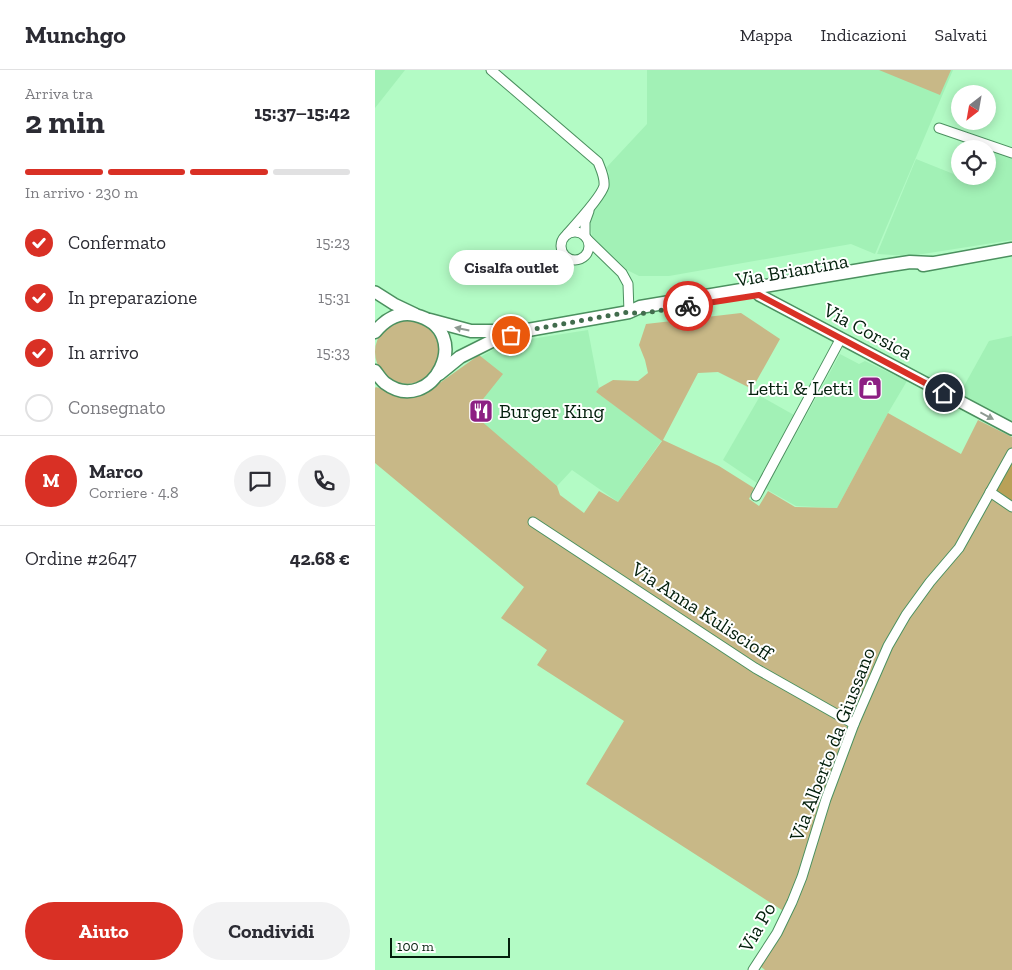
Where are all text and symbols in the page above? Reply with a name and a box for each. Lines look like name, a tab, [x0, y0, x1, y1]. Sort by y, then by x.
text: Munchgo	[25, 20, 126, 49]
text: Mappa	[740, 24, 793, 46]
text: Indicazioni	[821, 24, 907, 46]
text: Salvati	[935, 24, 987, 46]
text: Arriva tra	[25, 84, 93, 103]
north arrow	[951, 85, 996, 130]
map controls	[951, 85, 996, 185]
text: 15:37–15:42	[254, 101, 350, 124]
text: 2 min	[25, 103, 105, 141]
button: locate	[951, 140, 996, 185]
text: In arrivo · 230 m	[25, 183, 138, 202]
icon: check	[25, 229, 53, 257]
text: Confermato	[68, 231, 166, 254]
text: 15:23	[316, 233, 350, 252]
street label: Via Briantina	[733, 248, 850, 292]
callout: Cisalfa outlet	[449, 250, 573, 285]
text: Cisalfa outlet	[464, 258, 559, 277]
courier	[663, 281, 713, 331]
icon: check	[25, 284, 53, 312]
text: In preparazione	[68, 286, 197, 309]
text: 15:31	[318, 288, 350, 307]
icon: bike	[674, 292, 702, 320]
street label: Via Corsica	[819, 297, 917, 365]
pin	[490, 314, 532, 356]
icon: bag	[497, 321, 525, 349]
one-way arrow	[455, 325, 470, 333]
icon: check	[25, 339, 53, 367]
text: In arrivo	[68, 341, 139, 364]
text: 15:33	[316, 343, 350, 362]
pin	[923, 372, 965, 414]
shop icon: Letti & Letti	[857, 375, 883, 401]
place label: Letti & Letti	[748, 376, 853, 400]
icon: home	[930, 379, 958, 407]
text: Consegnato	[68, 396, 165, 419]
restaurant icon: Burger King	[468, 398, 494, 424]
place label: Burger King	[499, 399, 605, 423]
one-way arrow	[980, 412, 994, 420]
button: chat	[234, 455, 286, 507]
button: phone	[298, 455, 350, 507]
text: Marco	[89, 460, 143, 483]
text: M	[42, 469, 60, 492]
text: Corriere · 4.8	[89, 483, 179, 502]
text: Ordine #2647	[25, 547, 137, 570]
text: 42.68 €	[290, 547, 350, 570]
street label: Via Anna Kuliscioff	[626, 556, 778, 666]
street label: Via Alberto da Giussano	[784, 644, 880, 845]
street label: Via Po	[733, 898, 781, 957]
button: Aiuto	[25, 902, 183, 960]
button: Condividi	[193, 902, 350, 960]
scale bar	[390, 935, 510, 958]
text: 100 m	[397, 938, 434, 955]

